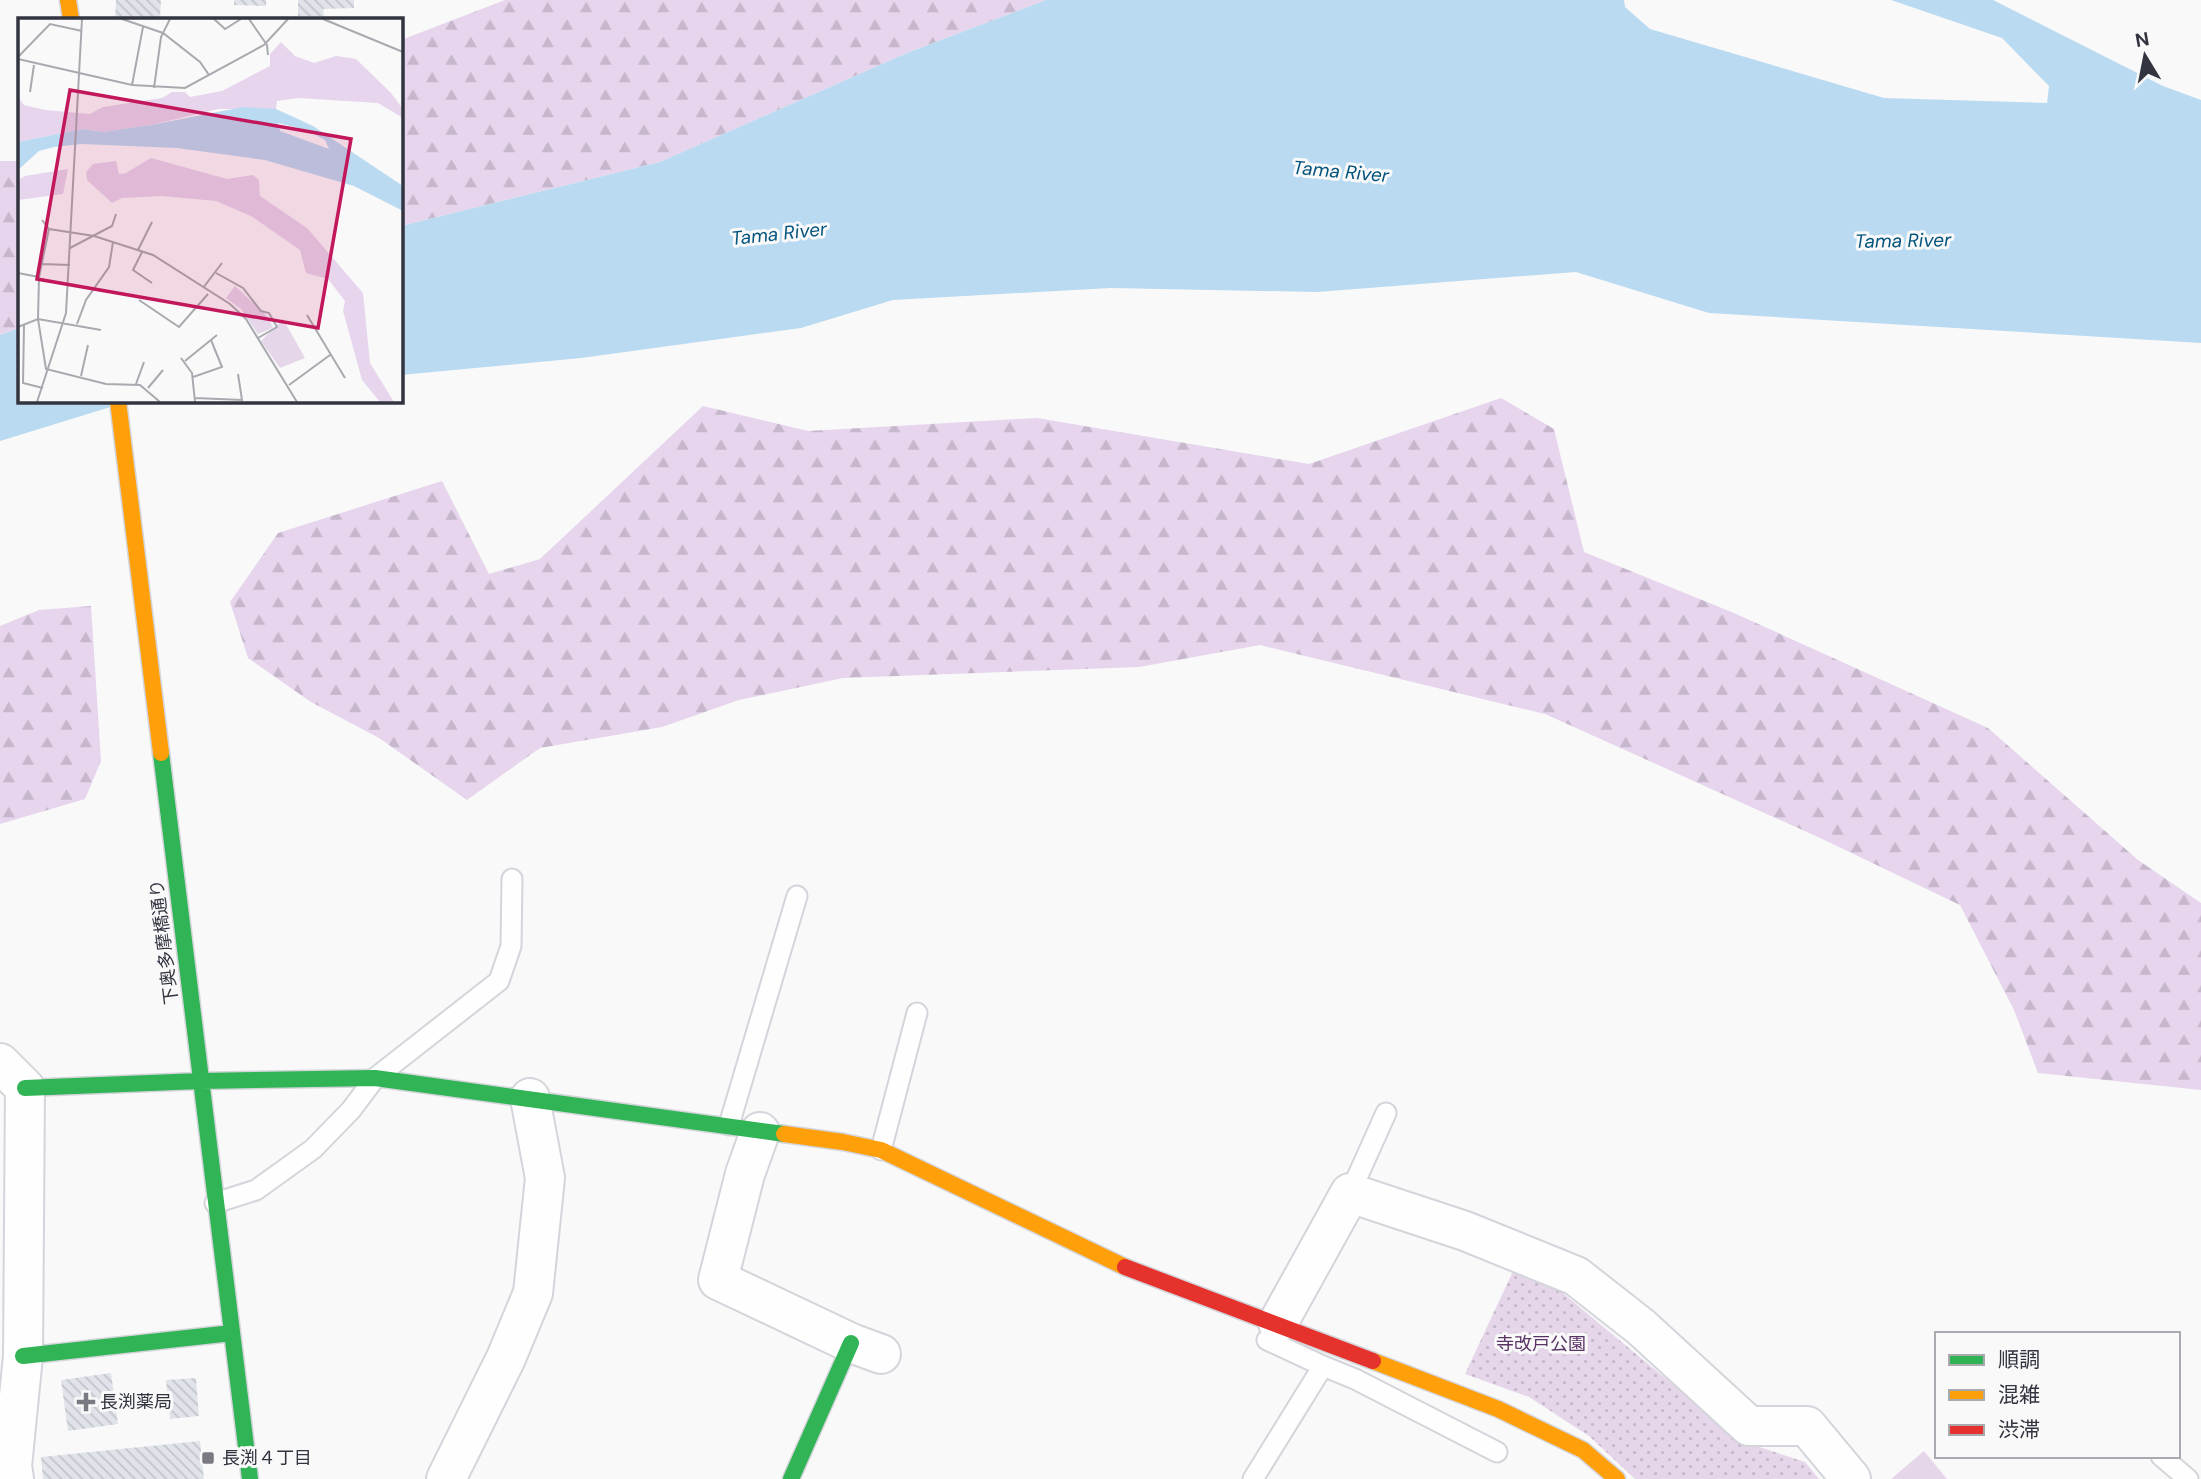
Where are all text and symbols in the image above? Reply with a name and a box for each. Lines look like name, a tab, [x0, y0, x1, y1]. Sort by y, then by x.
inset map	[18, 18, 402, 402]
north arrow	[2110, 21, 2180, 91]
text: N	[2133, 26, 2151, 53]
water label: Tama River	[1292, 155, 1391, 188]
water label: Tama River	[730, 216, 829, 251]
water label: Tama River	[1855, 227, 1952, 254]
street label: 下奥多摩橋通り	[144, 878, 184, 1006]
park label: 寺改戸公園	[1496, 1332, 1586, 1356]
legend	[1935, 1332, 2180, 1458]
text: 順調	[1998, 1346, 2040, 1374]
text: 混雑	[1998, 1381, 2040, 1409]
place label: 長渕薬局	[100, 1390, 172, 1414]
marker: 長渕薬局	[78, 1394, 94, 1410]
text: 渋滞	[1998, 1416, 2040, 1444]
place label: 長渕４丁目	[222, 1446, 312, 1470]
marker: 長渕４丁目	[200, 1450, 216, 1466]

